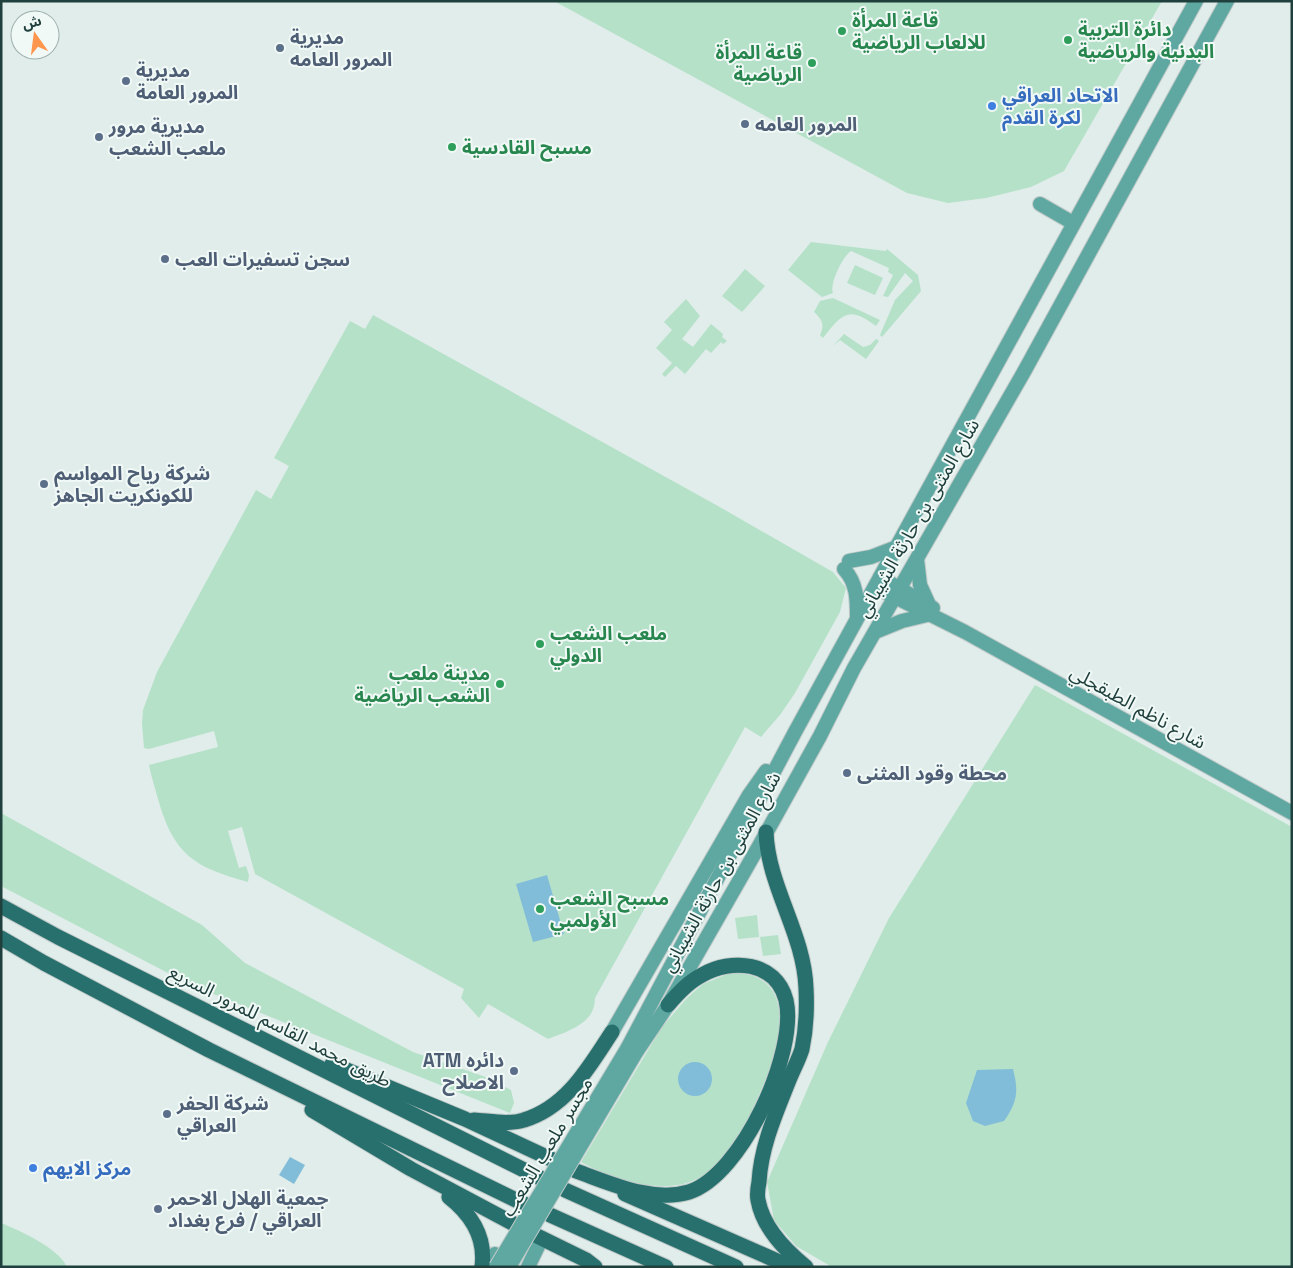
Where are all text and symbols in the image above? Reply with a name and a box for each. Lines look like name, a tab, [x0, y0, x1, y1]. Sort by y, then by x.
place label: قاعة المرأة للالعاب الرياضية	[852, 7, 986, 55]
north arrow	[10, 10, 60, 60]
text: ش	[20, 11, 43, 33]
place label: دائرة التربية البدنية والرياضية	[1078, 17, 1214, 64]
place label: مديرية المرور العامه	[290, 25, 392, 72]
marker: قاعة المرأة للالعاب الرياضية	[836, 25, 848, 37]
marker: دائرة التربية البدنية والرياضية	[1062, 34, 1074, 46]
place label: قاعة المرأة الرياضية	[716, 39, 802, 87]
marker: مديرية المرور العامه	[274, 42, 286, 54]
marker: قاعة المرأة الرياضية	[806, 57, 818, 69]
place label: مديرية المرور العامة	[136, 58, 238, 105]
marker: مديرية المرور العامة	[120, 75, 132, 87]
place label: الاتحاد العراقي لكرة القدم	[1002, 83, 1119, 132]
marker: الاتحاد العراقي لكرة القدم	[986, 100, 998, 112]
place label: المرور العامه	[755, 112, 857, 137]
place label: مديرية مرور ملعب الشعب	[108, 114, 226, 161]
marker: المرور العامه	[739, 118, 751, 130]
marker: مديرية مرور ملعب الشعب	[93, 131, 105, 143]
place label: مسبح القادسية	[462, 135, 592, 162]
marker: مسبح القادسية	[446, 141, 458, 153]
place label: سجن تسفيرات العب	[175, 247, 350, 272]
marker: سجن تسفيرات العب	[159, 253, 171, 265]
street label: شارع المثنى بن حارثة الشيباني	[851, 414, 987, 623]
place label: شركة رياح المواسم للكونكريت الجاهز	[53, 461, 210, 508]
marker: شركة رياح المواسم للكونكريت الجاهز	[38, 478, 50, 490]
place label: ملعب الشعب الدولي	[550, 621, 667, 670]
marker: ملعب الشعب الدولي	[534, 638, 546, 650]
street label: شارع ناظم الطبقجلي	[1064, 659, 1210, 757]
place label: مدينة ملعب الشعب الرياضية	[354, 661, 490, 708]
marker: مدينة ملعب الشعب الرياضية	[494, 678, 506, 690]
place label: محطة وقود المثنى	[857, 761, 1007, 786]
street label: شارع المثنى بن حارثة الشيباني	[655, 767, 789, 978]
marker: محطة وقود المثنى	[841, 767, 853, 779]
place label: مسبح الشعب الأولمبي	[550, 886, 669, 935]
marker: مسبح الشعب الأولمبي	[534, 903, 546, 915]
street label: طريق محمد القاسم للمرور السريع	[164, 959, 396, 1095]
place label: ATM دائره الاصلاح	[423, 1048, 504, 1096]
marker: ATM دائره الاصلاح	[508, 1065, 520, 1077]
street label: مجسر ملعب الشعب	[496, 1073, 598, 1221]
place label: شركة الحفر العراقي	[176, 1091, 269, 1140]
marker: شركة الحفر العراقي	[161, 1108, 173, 1120]
place label: مركز الايهم	[43, 1156, 131, 1183]
marker: مركز الايهم	[27, 1162, 39, 1174]
place label: جمعية الهلال الاحمر العراقي / فرع بغداد	[167, 1186, 329, 1235]
marker: جمعية الهلال الاحمر العراقي / فرع بغداد	[152, 1203, 164, 1215]

